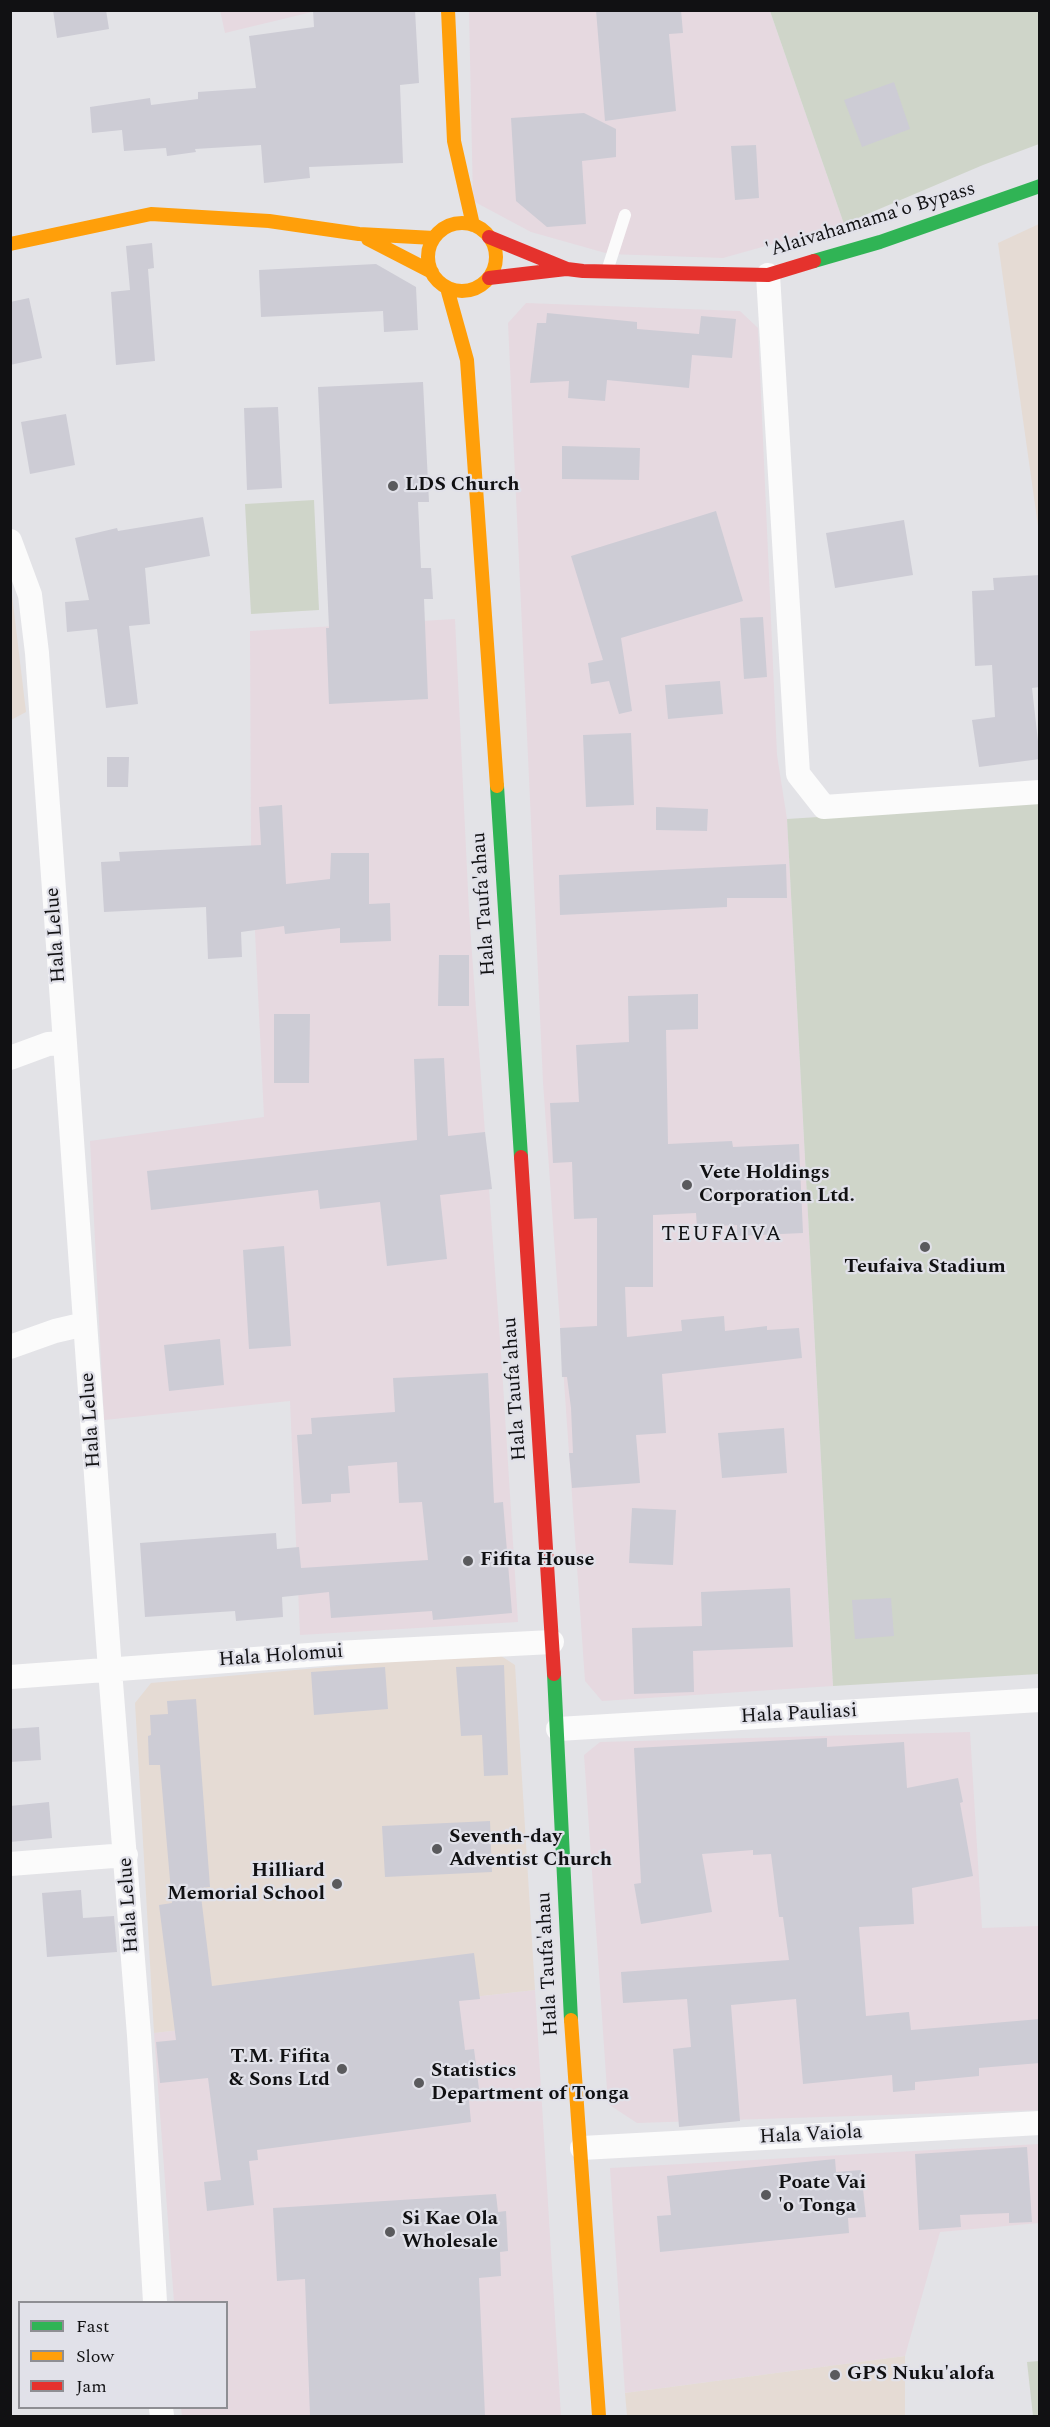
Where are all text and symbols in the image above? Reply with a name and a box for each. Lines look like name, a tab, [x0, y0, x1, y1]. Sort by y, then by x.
street label: 'Alaivahamama'o Bypass	[763, 178, 979, 264]
place label: LDS Church	[405, 474, 520, 498]
marker: LDS Church	[386, 479, 400, 493]
street label: Hala Taufa'ahau	[468, 831, 502, 977]
street label: Hala Lelue	[42, 886, 72, 984]
place label: Vete Holdings Corporation Ltd.	[699, 1162, 855, 1209]
marker: Vete Holdings Corporation Ltd.	[680, 1178, 694, 1192]
district label: TEUFAIVA	[661, 1223, 783, 1249]
marker: Teufaiva Stadium	[918, 1240, 932, 1254]
place label: Teufaiva Stadium	[844, 1256, 1006, 1280]
street label: Hala Taufa'ahau	[499, 1316, 533, 1462]
street label: Hala Lelue	[77, 1371, 107, 1469]
place label: Fifita House	[480, 1549, 594, 1573]
marker: Fifita House	[461, 1554, 475, 1568]
street label: Hala Holomui	[218, 1641, 344, 1673]
street label: Hala Pauliasi	[740, 1700, 858, 1730]
place label: Seventh-day Adventist Church	[449, 1826, 612, 1873]
marker: Seventh-day Adventist Church	[430, 1842, 444, 1856]
street label: Hala Lelue	[115, 1856, 145, 1954]
place label: Hilliard Memorial School	[167, 1860, 325, 1907]
marker: Hilliard Memorial School	[330, 1877, 344, 1891]
street label: Hala Taufa'ahau	[533, 1891, 565, 2037]
place label: T.M. Fifita & Sons Ltd	[229, 2046, 330, 2093]
place label: Statistics Department of Tonga	[431, 2060, 629, 2107]
marker: T.M. Fifita & Sons Ltd	[335, 2062, 349, 2076]
marker: Statistics Department of Tonga	[412, 2076, 426, 2090]
street label: Hala Vaiola	[759, 2121, 863, 2151]
place label: Poate Vai 'o Tonga	[778, 2172, 866, 2219]
marker: Poate Vai 'o Tonga	[759, 2188, 773, 2202]
place label: Si Kae Ola Wholesale	[402, 2208, 498, 2255]
marker: Si Kae Ola Wholesale	[383, 2225, 397, 2239]
legend	[18, 2301, 228, 2409]
text: Fast	[76, 2313, 109, 2340]
text: Slow	[76, 2343, 114, 2370]
place label: GPS Nuku'alofa	[847, 2363, 994, 2387]
marker: GPS Nuku'alofa	[828, 2368, 842, 2382]
text: Jam	[76, 2373, 107, 2400]

